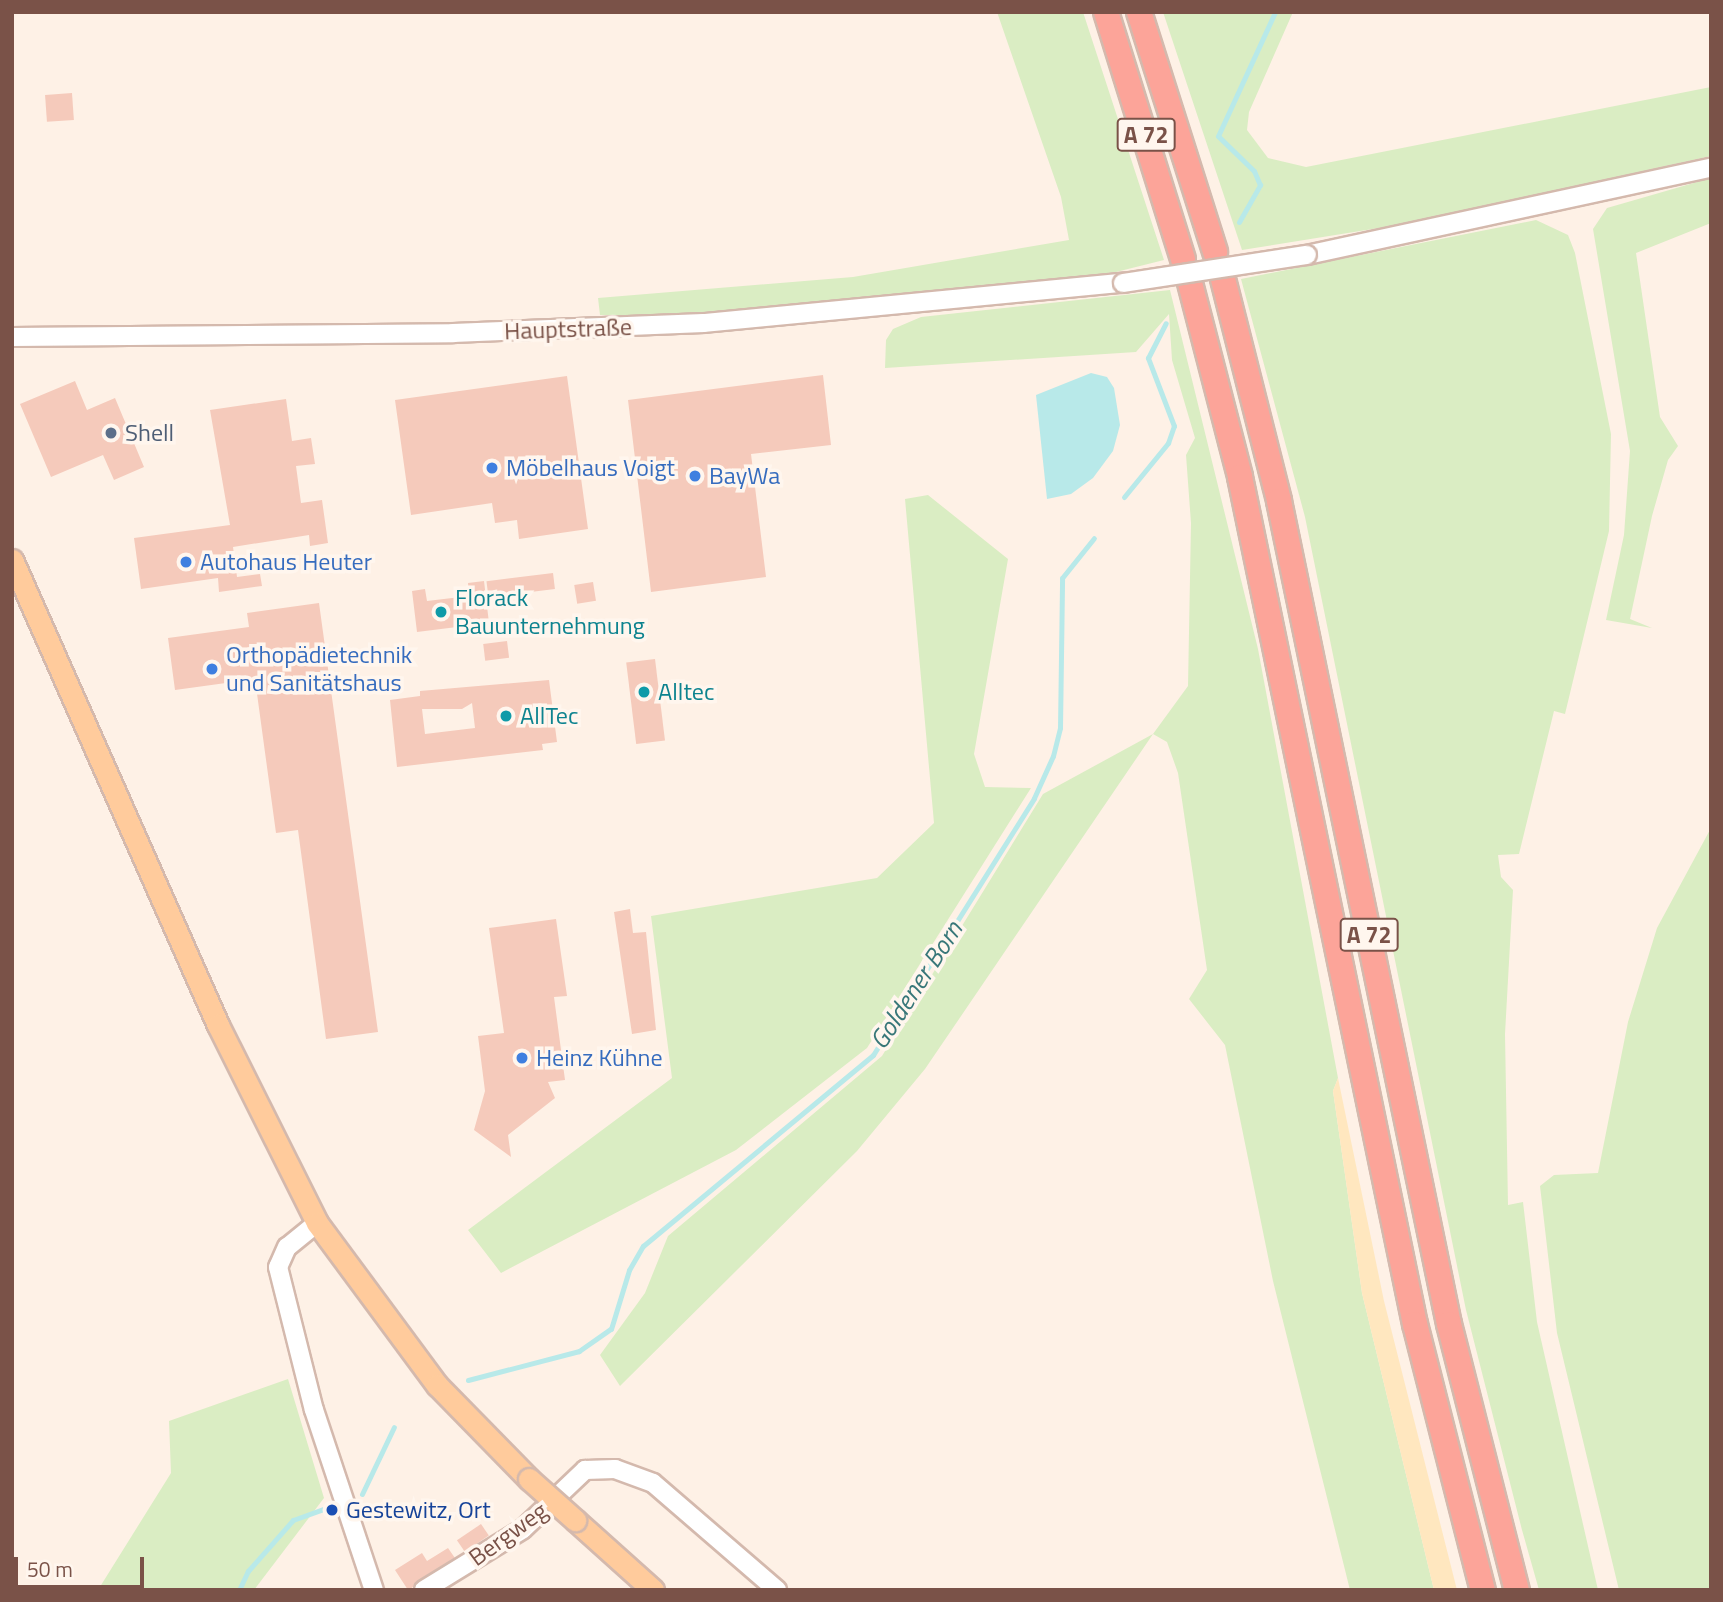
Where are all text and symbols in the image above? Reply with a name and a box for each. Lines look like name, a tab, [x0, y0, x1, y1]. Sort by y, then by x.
road number: A 72	[1116, 116, 1176, 154]
street label: Hauptstraße	[504, 312, 632, 346]
place label: Shell	[125, 419, 174, 447]
marker: Shell	[103, 425, 119, 441]
place label: Möbelhaus Voigt	[506, 454, 675, 482]
marker: Möbelhaus Voigt	[484, 460, 500, 476]
place label: BayWa	[709, 462, 780, 490]
marker: BayWa	[687, 468, 703, 484]
place label: Autohaus Heuter	[200, 548, 372, 576]
marker: Autohaus Heuter	[178, 554, 194, 570]
place label: Florack Bauunternehmung	[455, 584, 645, 640]
marker: Florack Bauunternehmung	[433, 604, 449, 620]
place label: Orthopädietechnik und Sanitätshaus	[226, 641, 412, 697]
marker: Orthopädietechnik und Sanitätshaus	[204, 661, 220, 677]
place label: Alltec	[658, 678, 714, 706]
marker: Alltec	[636, 684, 652, 700]
place label: AllTec	[520, 702, 578, 730]
marker: AllTec	[498, 708, 514, 724]
water label: Goldener Born	[863, 915, 969, 1055]
road number: A 72	[1339, 916, 1399, 954]
place label: Heinz Kühne	[536, 1044, 663, 1072]
marker: Heinz Kühne	[514, 1050, 530, 1066]
place label: Gestewitz, Ort	[346, 1496, 491, 1524]
street label: Bergweg	[463, 1496, 553, 1572]
marker: Gestewitz, Ort	[324, 1502, 340, 1518]
scale bar	[18, 1542, 147, 1586]
text: 50 m	[27, 1553, 73, 1585]

